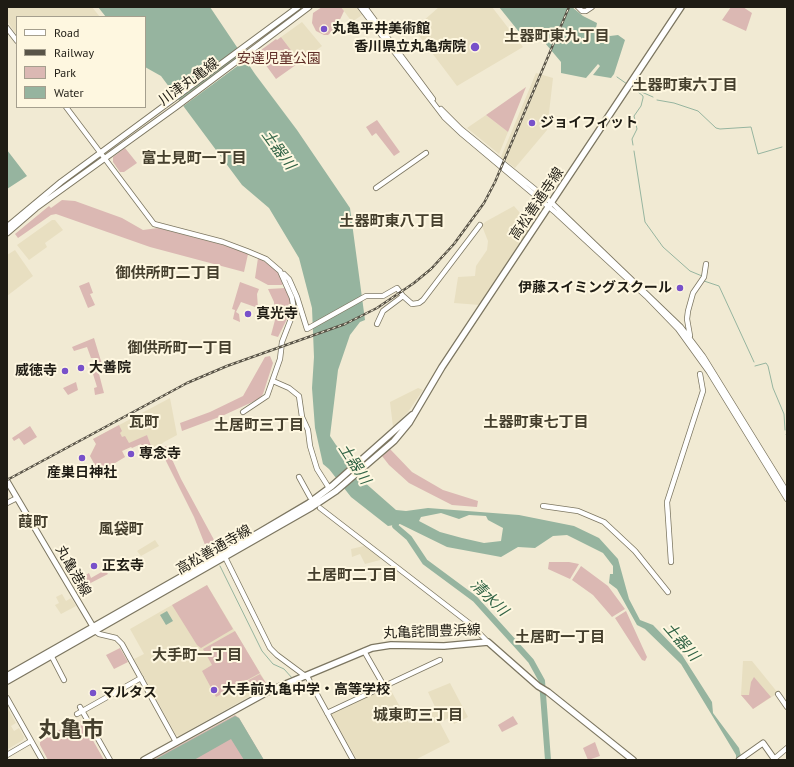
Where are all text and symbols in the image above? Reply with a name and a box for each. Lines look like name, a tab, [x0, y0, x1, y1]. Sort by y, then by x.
legend	[16, 16, 146, 108]
place label: 丸亀平井美術館	[332, 21, 430, 37]
marker: 丸亀平井美術館	[319, 24, 329, 34]
text: Road	[54, 25, 79, 40]
district label: 土器町東九丁目	[505, 28, 609, 46]
place label: 香川県立丸亀病院	[354, 39, 466, 55]
marker: 香川県立丸亀病院	[469, 41, 481, 53]
text: Railway	[54, 45, 94, 60]
park label: 安達児童公園	[237, 51, 321, 67]
street label: 川津丸亀線	[156, 55, 222, 109]
text: Park	[54, 65, 76, 80]
district label: 土器町東六丁目	[633, 77, 737, 95]
text: Water	[54, 85, 84, 100]
place label: ジョイフィット	[540, 115, 638, 131]
marker: ジョイフィット	[527, 118, 537, 128]
water label: 土器川	[257, 127, 299, 173]
district label: 富士見町一丁目	[142, 150, 246, 168]
street label: 高松善通寺線	[507, 164, 567, 244]
district label: 土器町東八丁目	[340, 213, 444, 231]
district label: 御供所町二丁目	[116, 265, 220, 283]
place label: 伊藤スイミングスクール	[518, 280, 672, 296]
marker: 伊藤スイミングスクール	[675, 283, 685, 293]
place label: 真光寺	[256, 306, 298, 322]
marker: 真光寺	[243, 309, 253, 319]
district label: 御供所町一丁目	[128, 340, 232, 358]
place label: 大善院	[89, 360, 131, 376]
place label: 威徳寺	[15, 363, 57, 379]
marker: 大善院	[76, 363, 86, 373]
marker: 威徳寺	[60, 366, 70, 376]
district label: 瓦町	[129, 414, 159, 432]
district label: 土器町東七丁目	[484, 414, 588, 432]
district label: 土居町三丁目	[214, 417, 304, 435]
water label: 土器川	[334, 440, 374, 488]
place label: 専念寺	[139, 446, 181, 462]
marker: 専念寺	[126, 449, 136, 459]
marker: 産巣日神社	[77, 453, 87, 463]
place label: 産巣日神社	[47, 465, 117, 481]
district label: 葭町	[18, 514, 48, 532]
district label: 風袋町	[99, 521, 143, 539]
street label: 高松善通寺線	[173, 522, 255, 578]
street label: 丸亀港線	[52, 543, 94, 599]
place label: 正玄寺	[102, 558, 144, 574]
marker: 正玄寺	[89, 561, 99, 571]
district label: 土居町二丁目	[307, 567, 397, 585]
water label: 清水川	[467, 576, 511, 620]
water label: 土器川	[659, 619, 703, 665]
street label: 丸亀詫間豊浜線	[383, 622, 481, 642]
district label: 土居町一丁目	[515, 629, 605, 647]
district label: 大手町一丁目	[152, 647, 242, 665]
place label: 大手前丸亀中学・高等学校	[222, 682, 390, 698]
place label: マルタス	[101, 685, 157, 701]
marker: 大手前丸亀中学・高等学校	[209, 685, 219, 695]
marker: マルタス	[88, 688, 98, 698]
district label: 城東町三丁目	[373, 707, 463, 725]
district label: 丸亀市	[38, 718, 104, 744]

